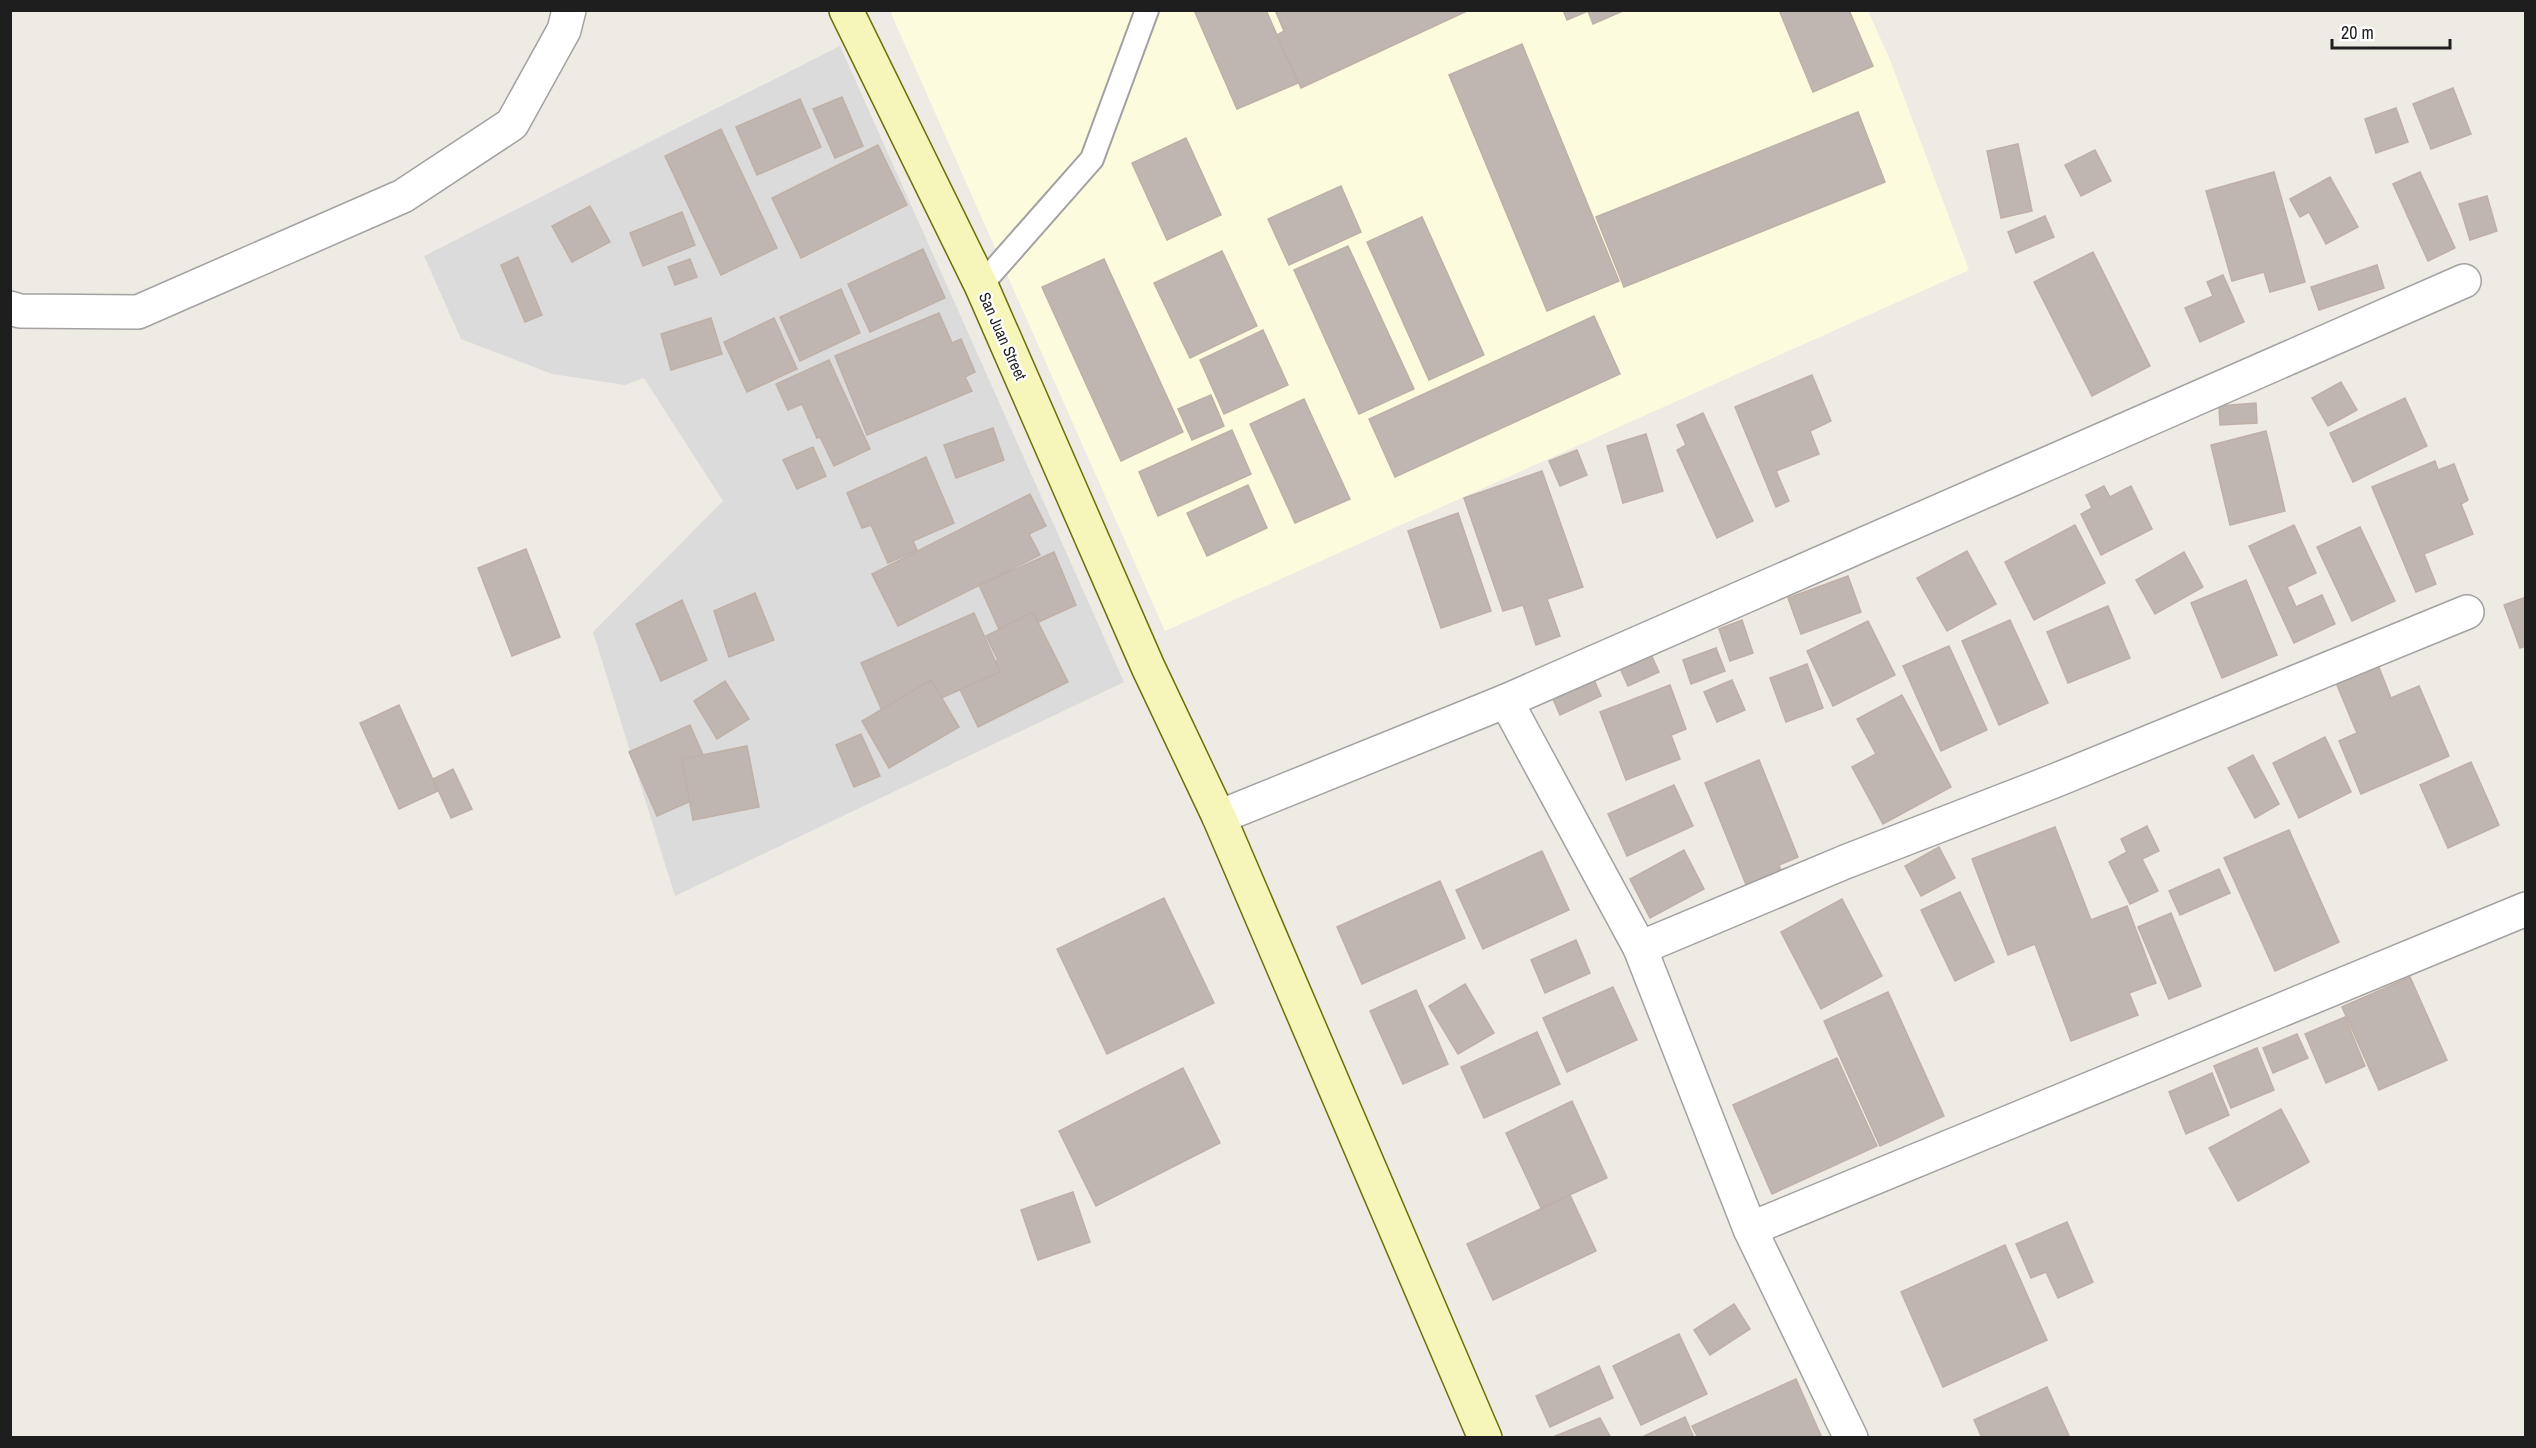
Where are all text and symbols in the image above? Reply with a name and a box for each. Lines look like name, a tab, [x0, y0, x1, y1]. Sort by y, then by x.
scale bar	[2332, 12, 2450, 50]
text: 20 m	[2341, 20, 2374, 45]
street label: San Juan Street	[974, 289, 1032, 384]

